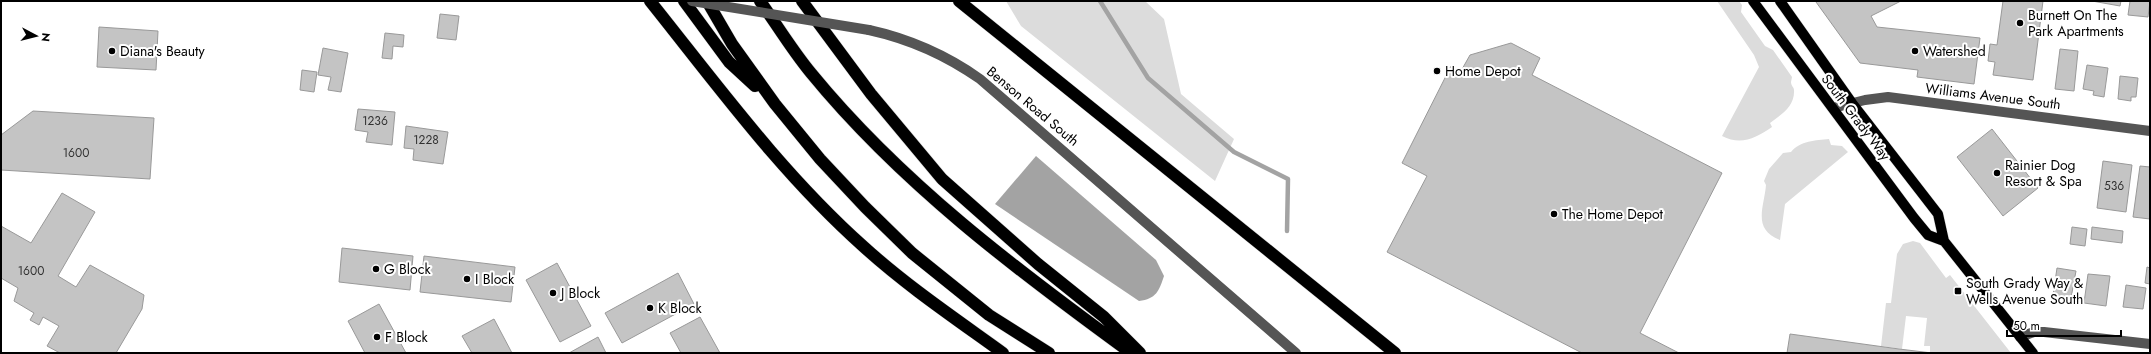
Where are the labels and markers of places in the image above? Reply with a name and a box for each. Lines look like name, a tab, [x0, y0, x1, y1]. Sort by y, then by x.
place label: Burnett On The Park Apartments	[2028, 5, 2124, 41]
marker: Burnett On The Park Apartments	[2015, 18, 2025, 28]
place label: Diana's Beauty	[120, 41, 205, 61]
place label: Watershed	[1923, 41, 1986, 61]
marker: Diana's Beauty	[107, 46, 117, 56]
marker: Watershed	[1910, 46, 1920, 56]
place label: Home Depot	[1445, 61, 1521, 81]
marker: Home Depot	[1432, 66, 1442, 76]
place label: Rainier Dog Resort & Spa	[2005, 155, 2082, 191]
marker: Rainier Dog Resort & Spa	[1992, 168, 2002, 178]
place label: The Home Depot	[1562, 204, 1664, 224]
marker: The Home Depot	[1549, 209, 1559, 219]
place label: G Block	[384, 259, 431, 279]
marker: G Block	[371, 264, 381, 274]
place label: I Block	[475, 269, 515, 289]
place label: South Grady Way & Wells Avenue South	[1966, 273, 2084, 309]
marker: I Block	[462, 274, 472, 284]
place label: J Block	[559, 283, 601, 303]
marker: South Grady Way & Wells Avenue South	[1953, 286, 1963, 296]
marker: J Block	[548, 288, 558, 298]
place label: K Block	[658, 298, 702, 318]
marker: K Block	[645, 303, 655, 313]
place label: F Block	[385, 327, 429, 347]
marker: F Block	[372, 332, 382, 342]

